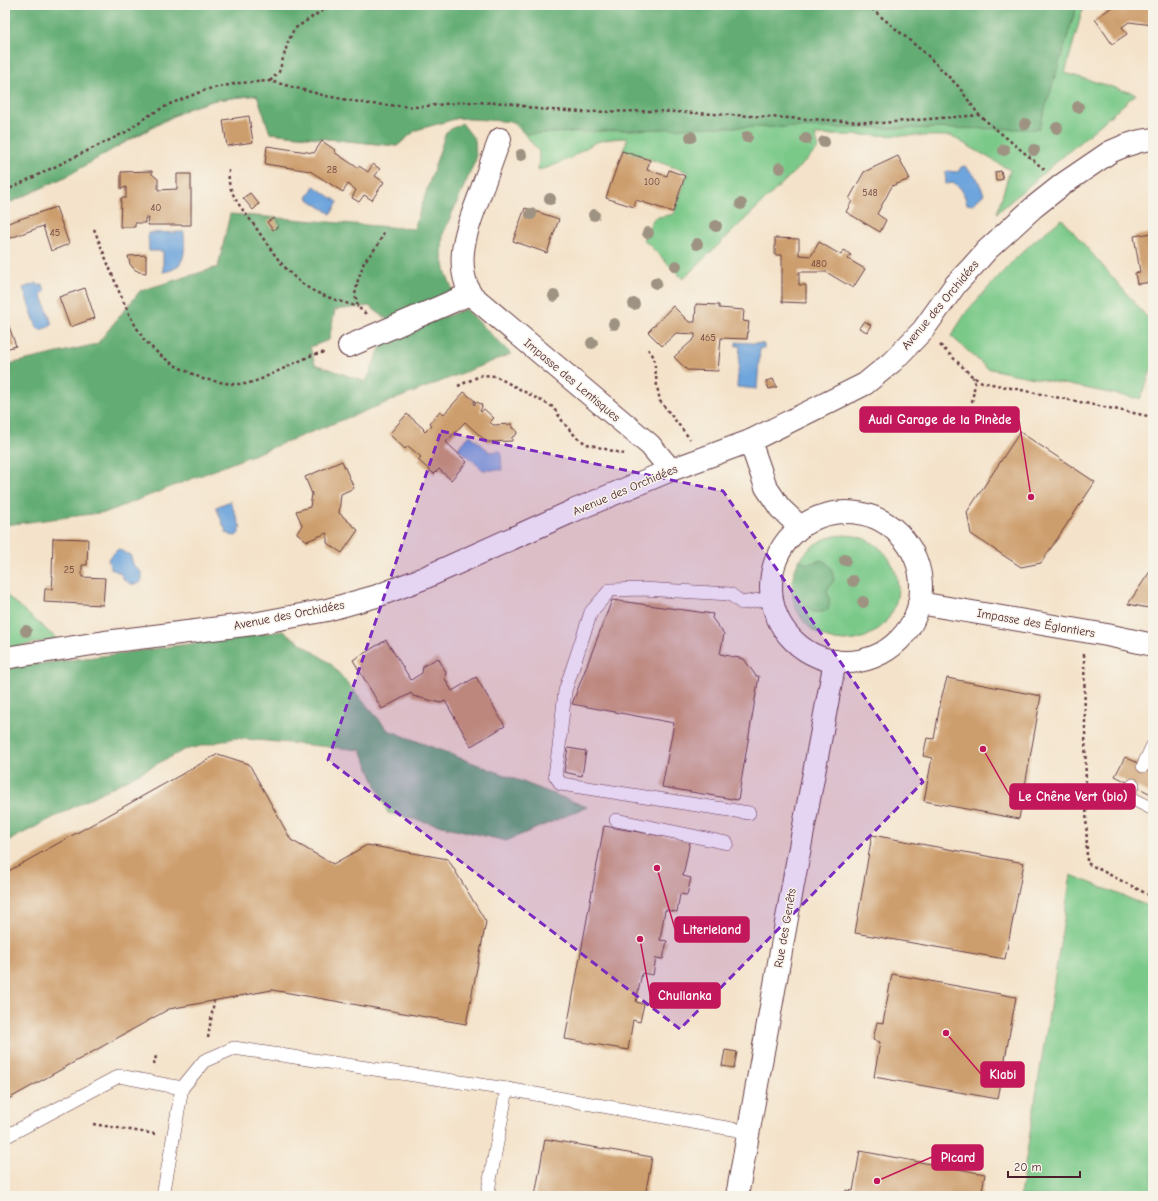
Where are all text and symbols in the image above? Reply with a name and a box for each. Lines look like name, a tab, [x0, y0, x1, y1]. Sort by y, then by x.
house number: 28	[327, 164, 337, 176]
house number: 100	[644, 176, 660, 188]
house number: 548	[862, 187, 878, 199]
house number: 40	[151, 202, 161, 214]
house number: 45	[50, 227, 60, 239]
street label: Avenue des Orchidées	[899, 257, 981, 353]
house number: 480	[811, 258, 827, 270]
house number: 465	[700, 332, 716, 344]
street label: Impasse des Lentisques	[521, 336, 623, 424]
callout: Audi Garage de la Pinède	[860, 407, 1019, 432]
text: Audi Garage de la Pinède	[869, 412, 1012, 427]
street label: Avenue des Orchidées	[571, 462, 679, 518]
house number: 25	[64, 564, 74, 576]
street label: Avenue des Orchidées	[233, 597, 345, 633]
street label: Impasse des Églantiers	[976, 606, 1096, 640]
callout: Le Chêne Vert (bio)	[1010, 784, 1135, 809]
text: Le Chêne Vert (bio)	[1018, 789, 1128, 804]
street label: Rue des Genêts	[771, 887, 799, 969]
callout: Literieland	[675, 917, 749, 942]
text: Literieland	[683, 922, 741, 937]
callout: Chullanka	[650, 983, 720, 1008]
text: Chullanka	[658, 988, 712, 1003]
callout: Kiabi	[981, 1062, 1024, 1087]
text: Kiabi	[989, 1067, 1017, 1082]
callout: Picard	[932, 1145, 983, 1170]
text: Picard	[941, 1150, 975, 1165]
scale bar	[1008, 1153, 1080, 1179]
text: 20 m	[1014, 1160, 1042, 1174]

